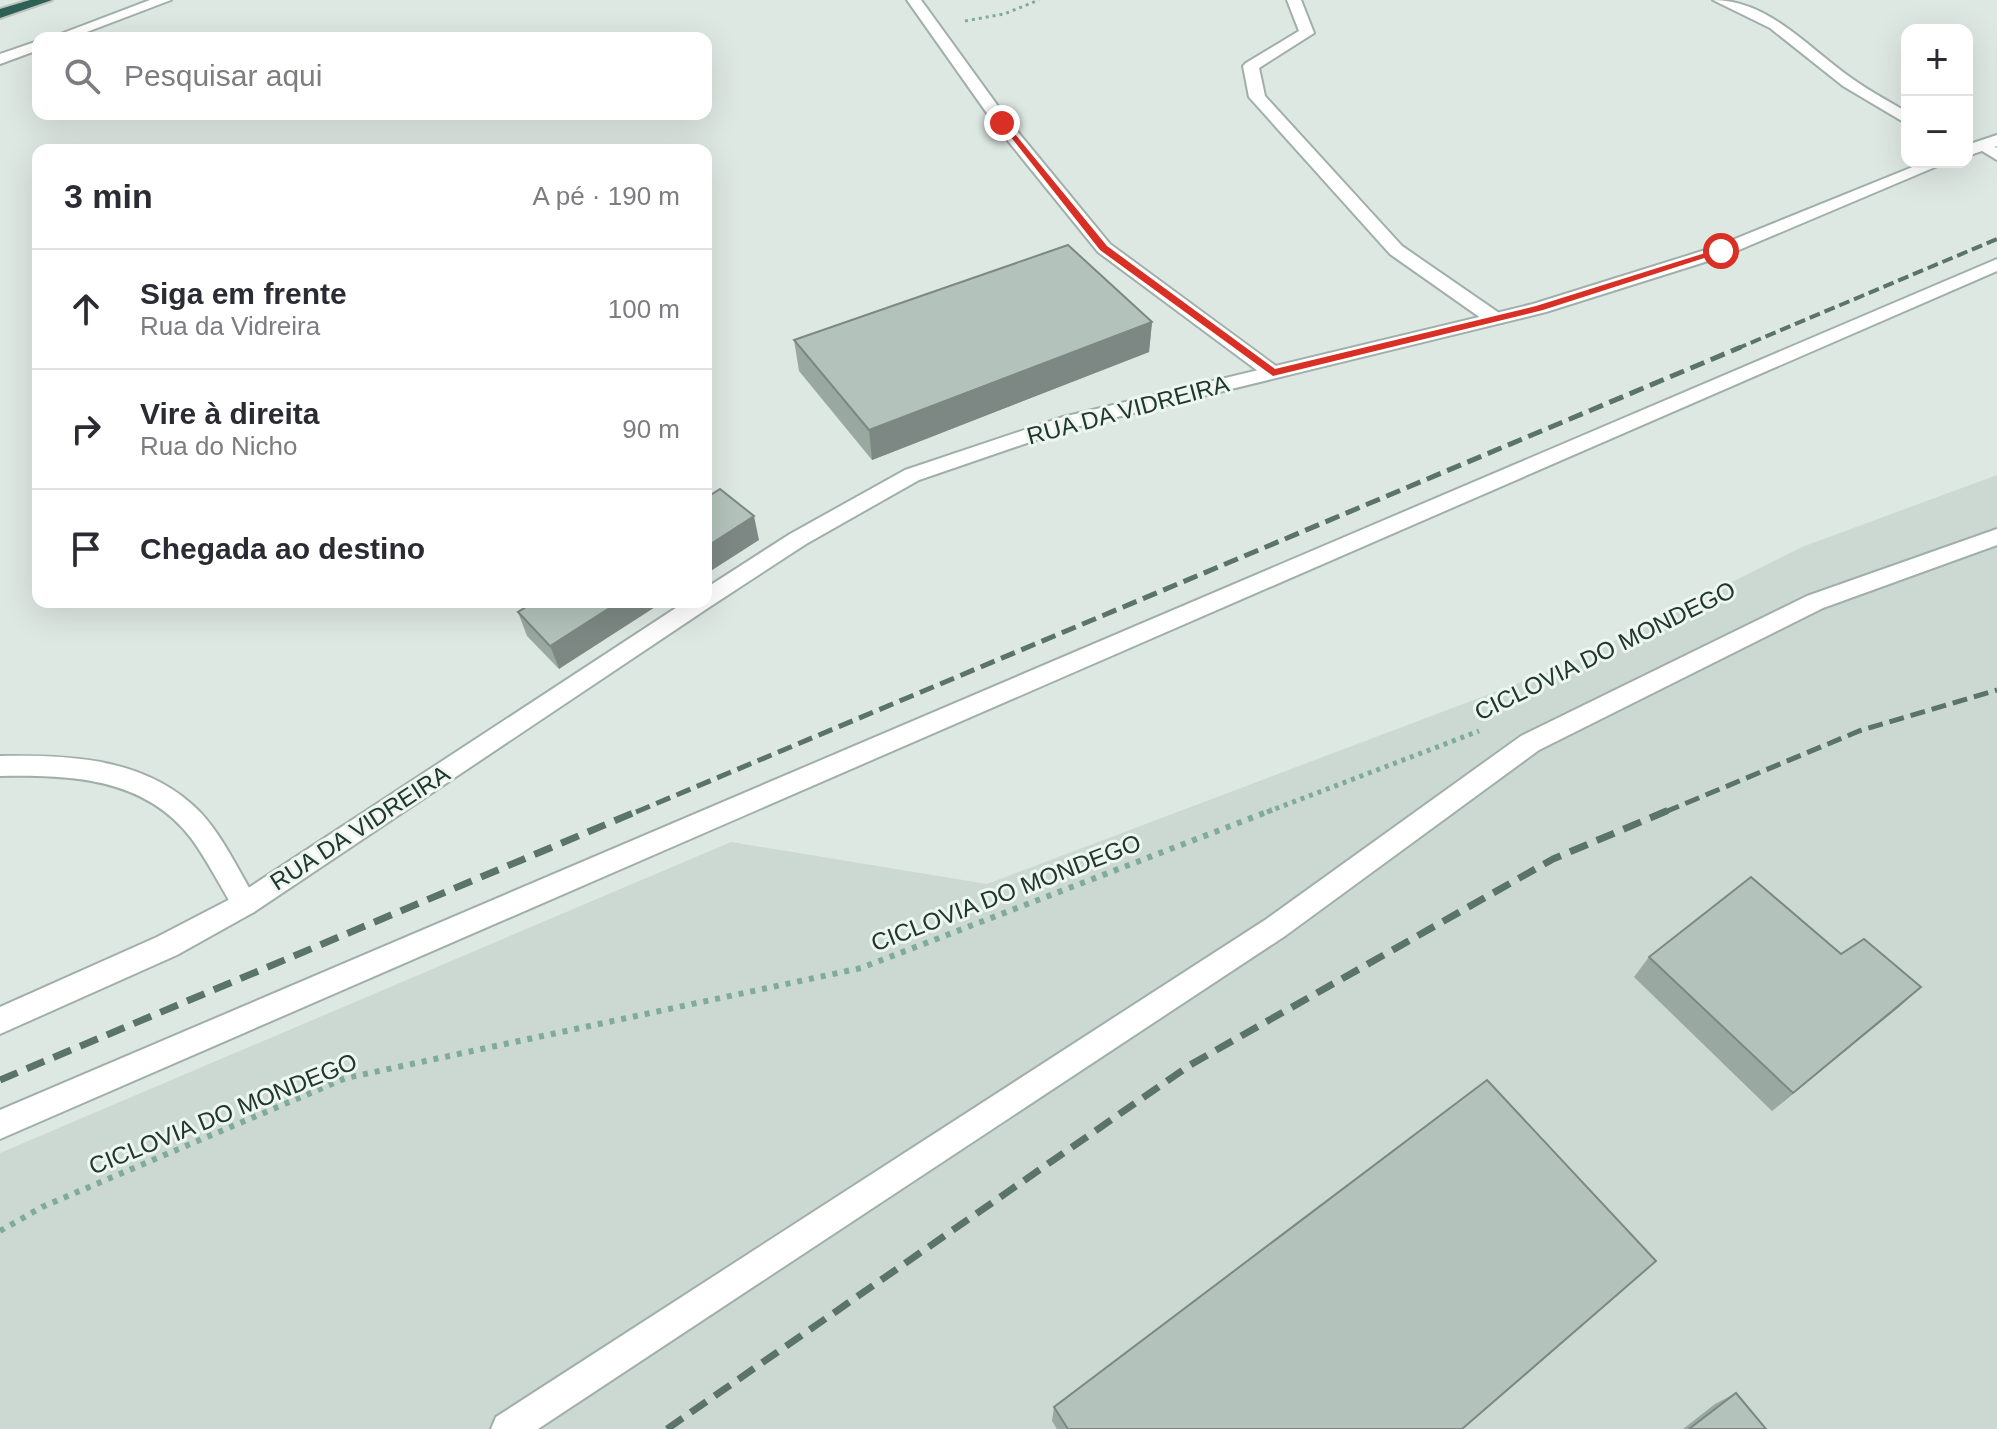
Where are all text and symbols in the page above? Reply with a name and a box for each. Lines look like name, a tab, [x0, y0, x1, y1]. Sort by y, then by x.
map controls	[1901, 24, 1973, 168]
button: +	[1901, 24, 1973, 96]
search box	[32, 32, 712, 120]
icon: search	[60, 54, 104, 98]
text: Pesquisar aqui	[124, 59, 322, 92]
button: −	[1901, 96, 1973, 168]
route end	[984, 105, 1020, 141]
text: 3 min	[64, 177, 153, 215]
text: A pé · 190 m	[533, 181, 680, 211]
route start	[1703, 233, 1739, 269]
text: Siga em frente	[140, 277, 347, 310]
icon: ahead	[64, 287, 108, 331]
text: 100 m	[608, 294, 680, 324]
text: Rua da Vidreira	[140, 311, 320, 341]
street label: RUA DA VIDREIRA	[1024, 370, 1232, 449]
text: Vire à direita	[140, 397, 320, 430]
icon: right	[64, 407, 108, 451]
text: 90 m	[622, 414, 680, 444]
text: Rua do Nicho	[140, 431, 298, 461]
icon: arrive	[64, 527, 108, 571]
text: Chegada ao destino	[140, 532, 425, 565]
street label: CICLOVIA DO MONDEGO	[1470, 576, 1740, 726]
street label: RUA DA VIDREIRA	[265, 760, 454, 896]
street label: CICLOVIA DO MONDEGO	[867, 829, 1144, 957]
street label: CICLOVIA DO MONDEGO	[85, 1047, 361, 1180]

